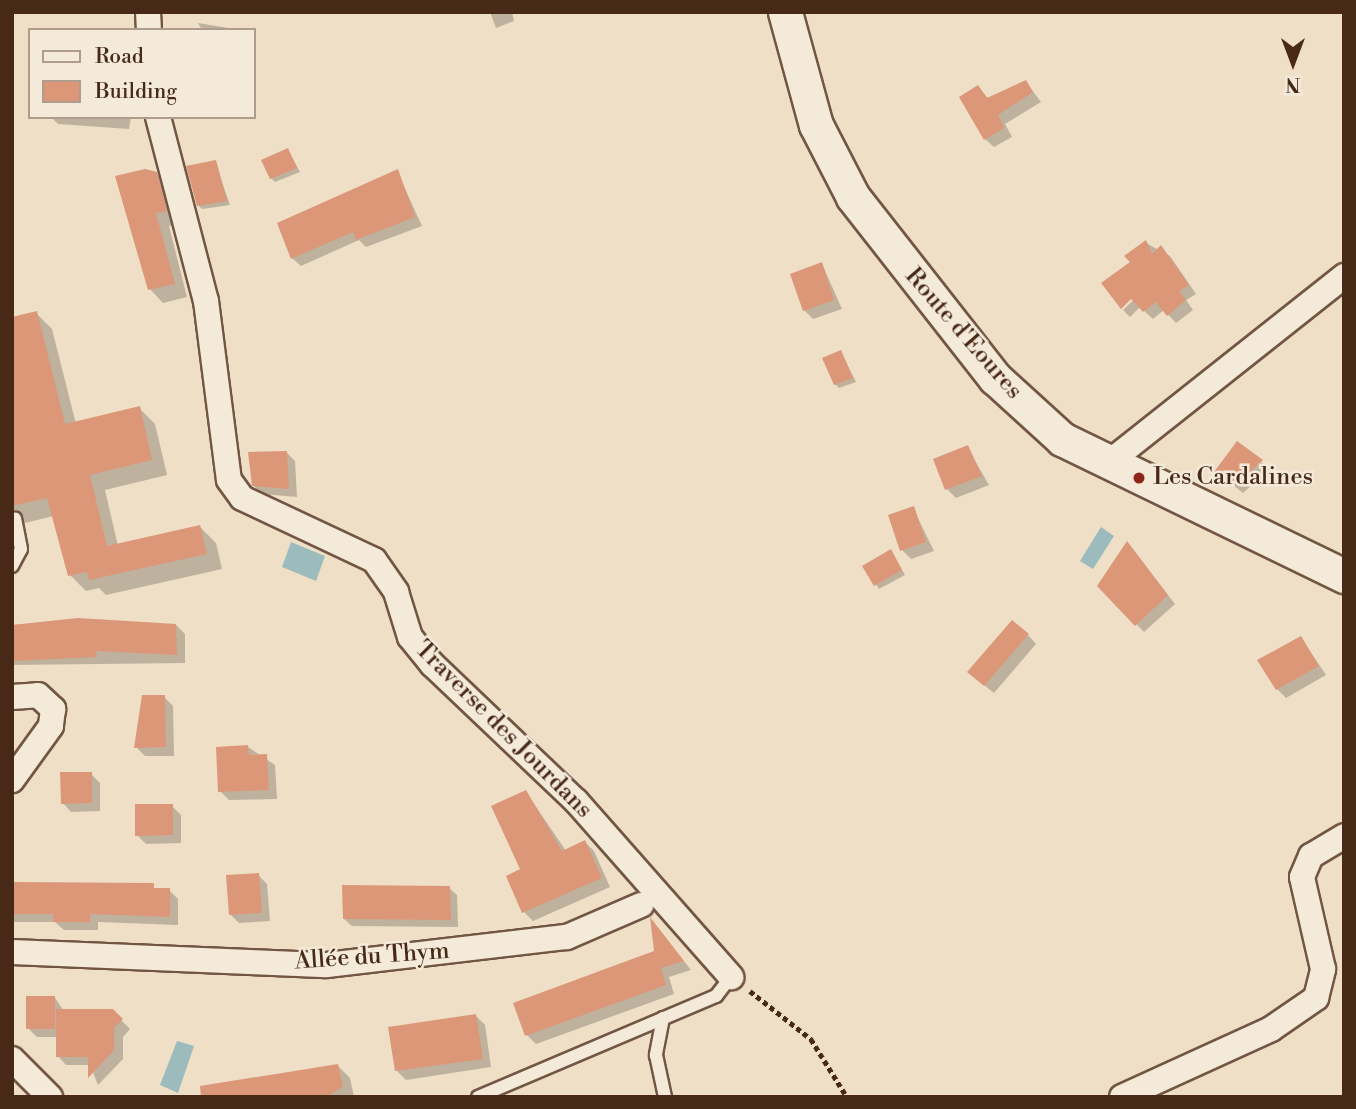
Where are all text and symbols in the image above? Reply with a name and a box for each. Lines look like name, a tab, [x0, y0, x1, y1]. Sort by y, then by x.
legend	[28, 28, 256, 119]
north arrow	[1258, 28, 1328, 98]
text: Road	[95, 44, 144, 70]
text: N	[1285, 72, 1301, 96]
text: Building	[95, 79, 177, 105]
street label: Route d'Eoures	[898, 262, 1028, 406]
place label: Les Cardalines	[1153, 464, 1313, 492]
marker: Les Cardalines	[1131, 470, 1147, 486]
street label: Traverse des Jourdans	[408, 635, 598, 825]
street label: Allée du Thym	[294, 937, 450, 977]

